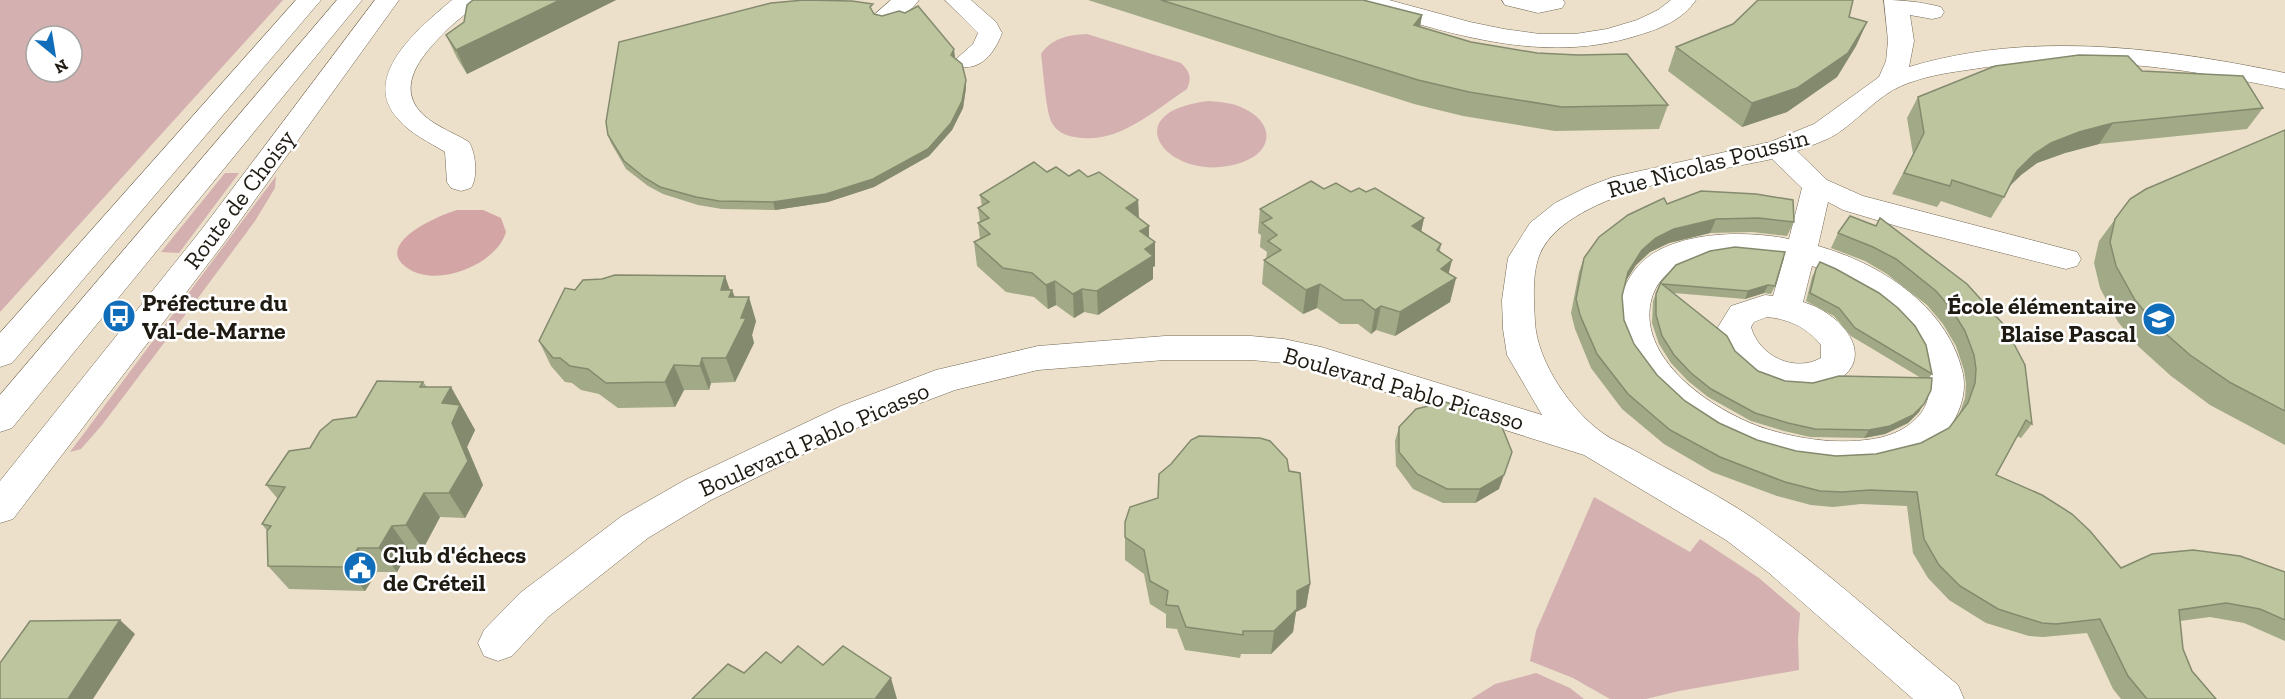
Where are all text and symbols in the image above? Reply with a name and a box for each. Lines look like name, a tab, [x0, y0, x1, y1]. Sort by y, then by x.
north arrow	[24, 24, 84, 84]
text: N	[51, 55, 71, 78]
street label: Rue Nicolas Poussin	[1604, 122, 1812, 204]
street label: Route de Choisy	[177, 123, 301, 274]
place label: Préfecture du Val-de-Marne	[142, 288, 288, 345]
place label: École élémentaire Blaise Pascal	[1947, 291, 2136, 348]
bus stop icon: Préfecture du Val-de-Marne	[101, 298, 137, 334]
school or university icon: École élémentaire Blaise Pascal	[2141, 301, 2177, 337]
street label: Boulevard Pablo Picasso	[1280, 340, 1528, 436]
street label: Boulevard Pablo Picasso	[694, 375, 934, 503]
place label: Club d'échecs de Créteil	[383, 540, 526, 597]
public building icon: Club d'échecs de Créteil	[342, 550, 378, 586]

